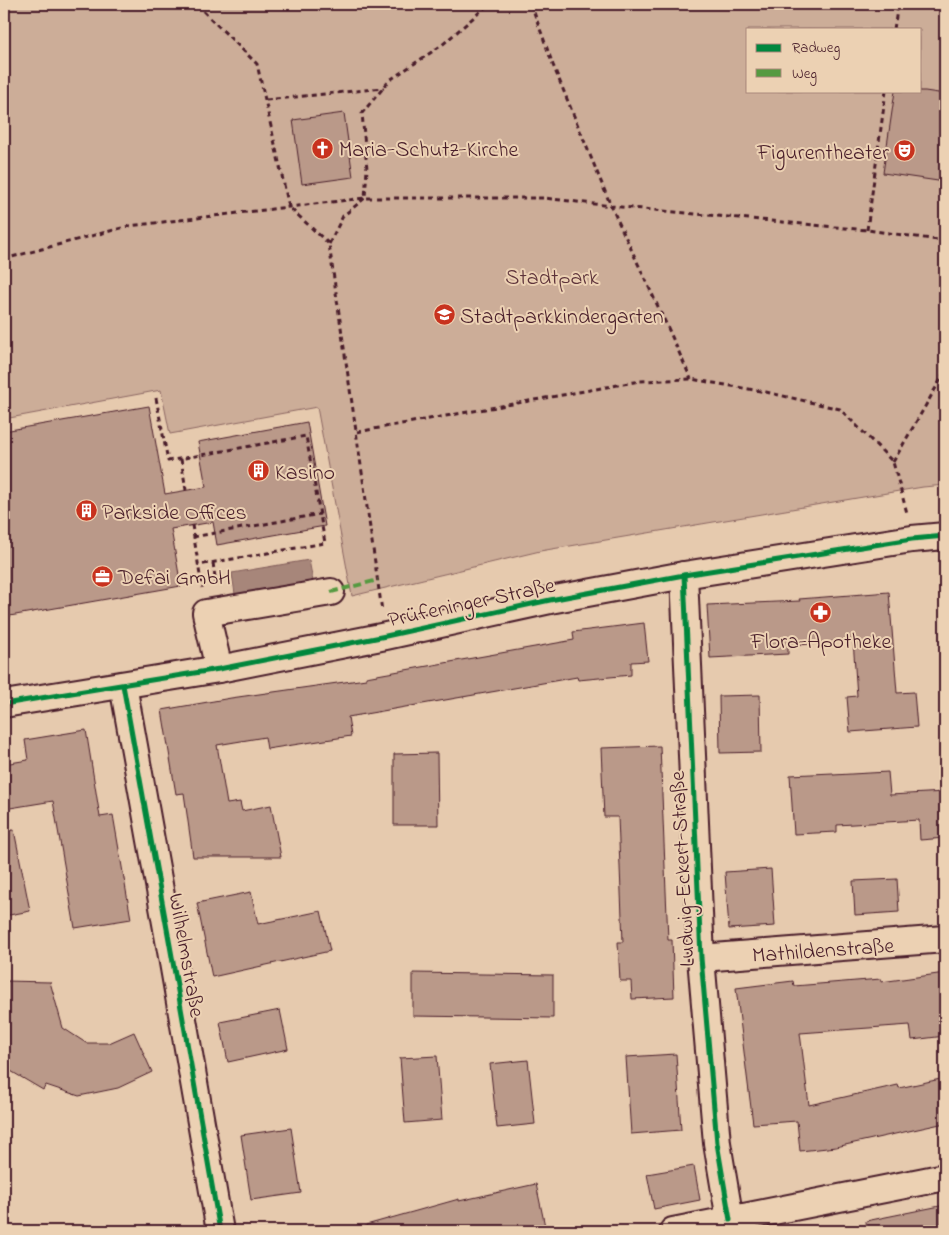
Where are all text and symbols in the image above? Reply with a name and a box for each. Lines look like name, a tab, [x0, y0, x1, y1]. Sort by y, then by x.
legend	[746, 28, 922, 92]
text: Radweg	[792, 37, 840, 60]
text: Weg	[792, 63, 817, 86]
place label: Maria-Schutz-Kirche	[339, 135, 519, 167]
church icon: Maria-Schutz-Kirche	[311, 136, 335, 160]
place label: Figurentheater	[756, 138, 889, 171]
theatre icon: Figurentheater	[893, 139, 917, 163]
park label: Stadtpark	[505, 263, 599, 295]
place label: Stadtparkkindergarten	[460, 302, 664, 335]
school or university icon: Stadtparkkindergarten	[432, 303, 456, 327]
place label: Kasino	[275, 458, 335, 490]
building icon: Kasino	[247, 459, 271, 483]
place label: Parkside Offices	[102, 498, 247, 530]
building icon: Parkside Offices	[74, 499, 98, 523]
place label: Defai GmbH	[117, 563, 231, 595]
office icon: Defai GmbH	[90, 564, 114, 588]
street label: Prüfeninger Straße	[385, 571, 558, 638]
pharmacy icon: Flora-Apotheke	[809, 601, 833, 625]
place label: Flora-Apotheke	[750, 627, 891, 659]
street label: Ludwig-Eckert-Straße	[663, 770, 706, 968]
street label: Wilhelmstraße	[158, 891, 212, 1020]
street label: Mathildenstraße	[751, 931, 896, 973]

